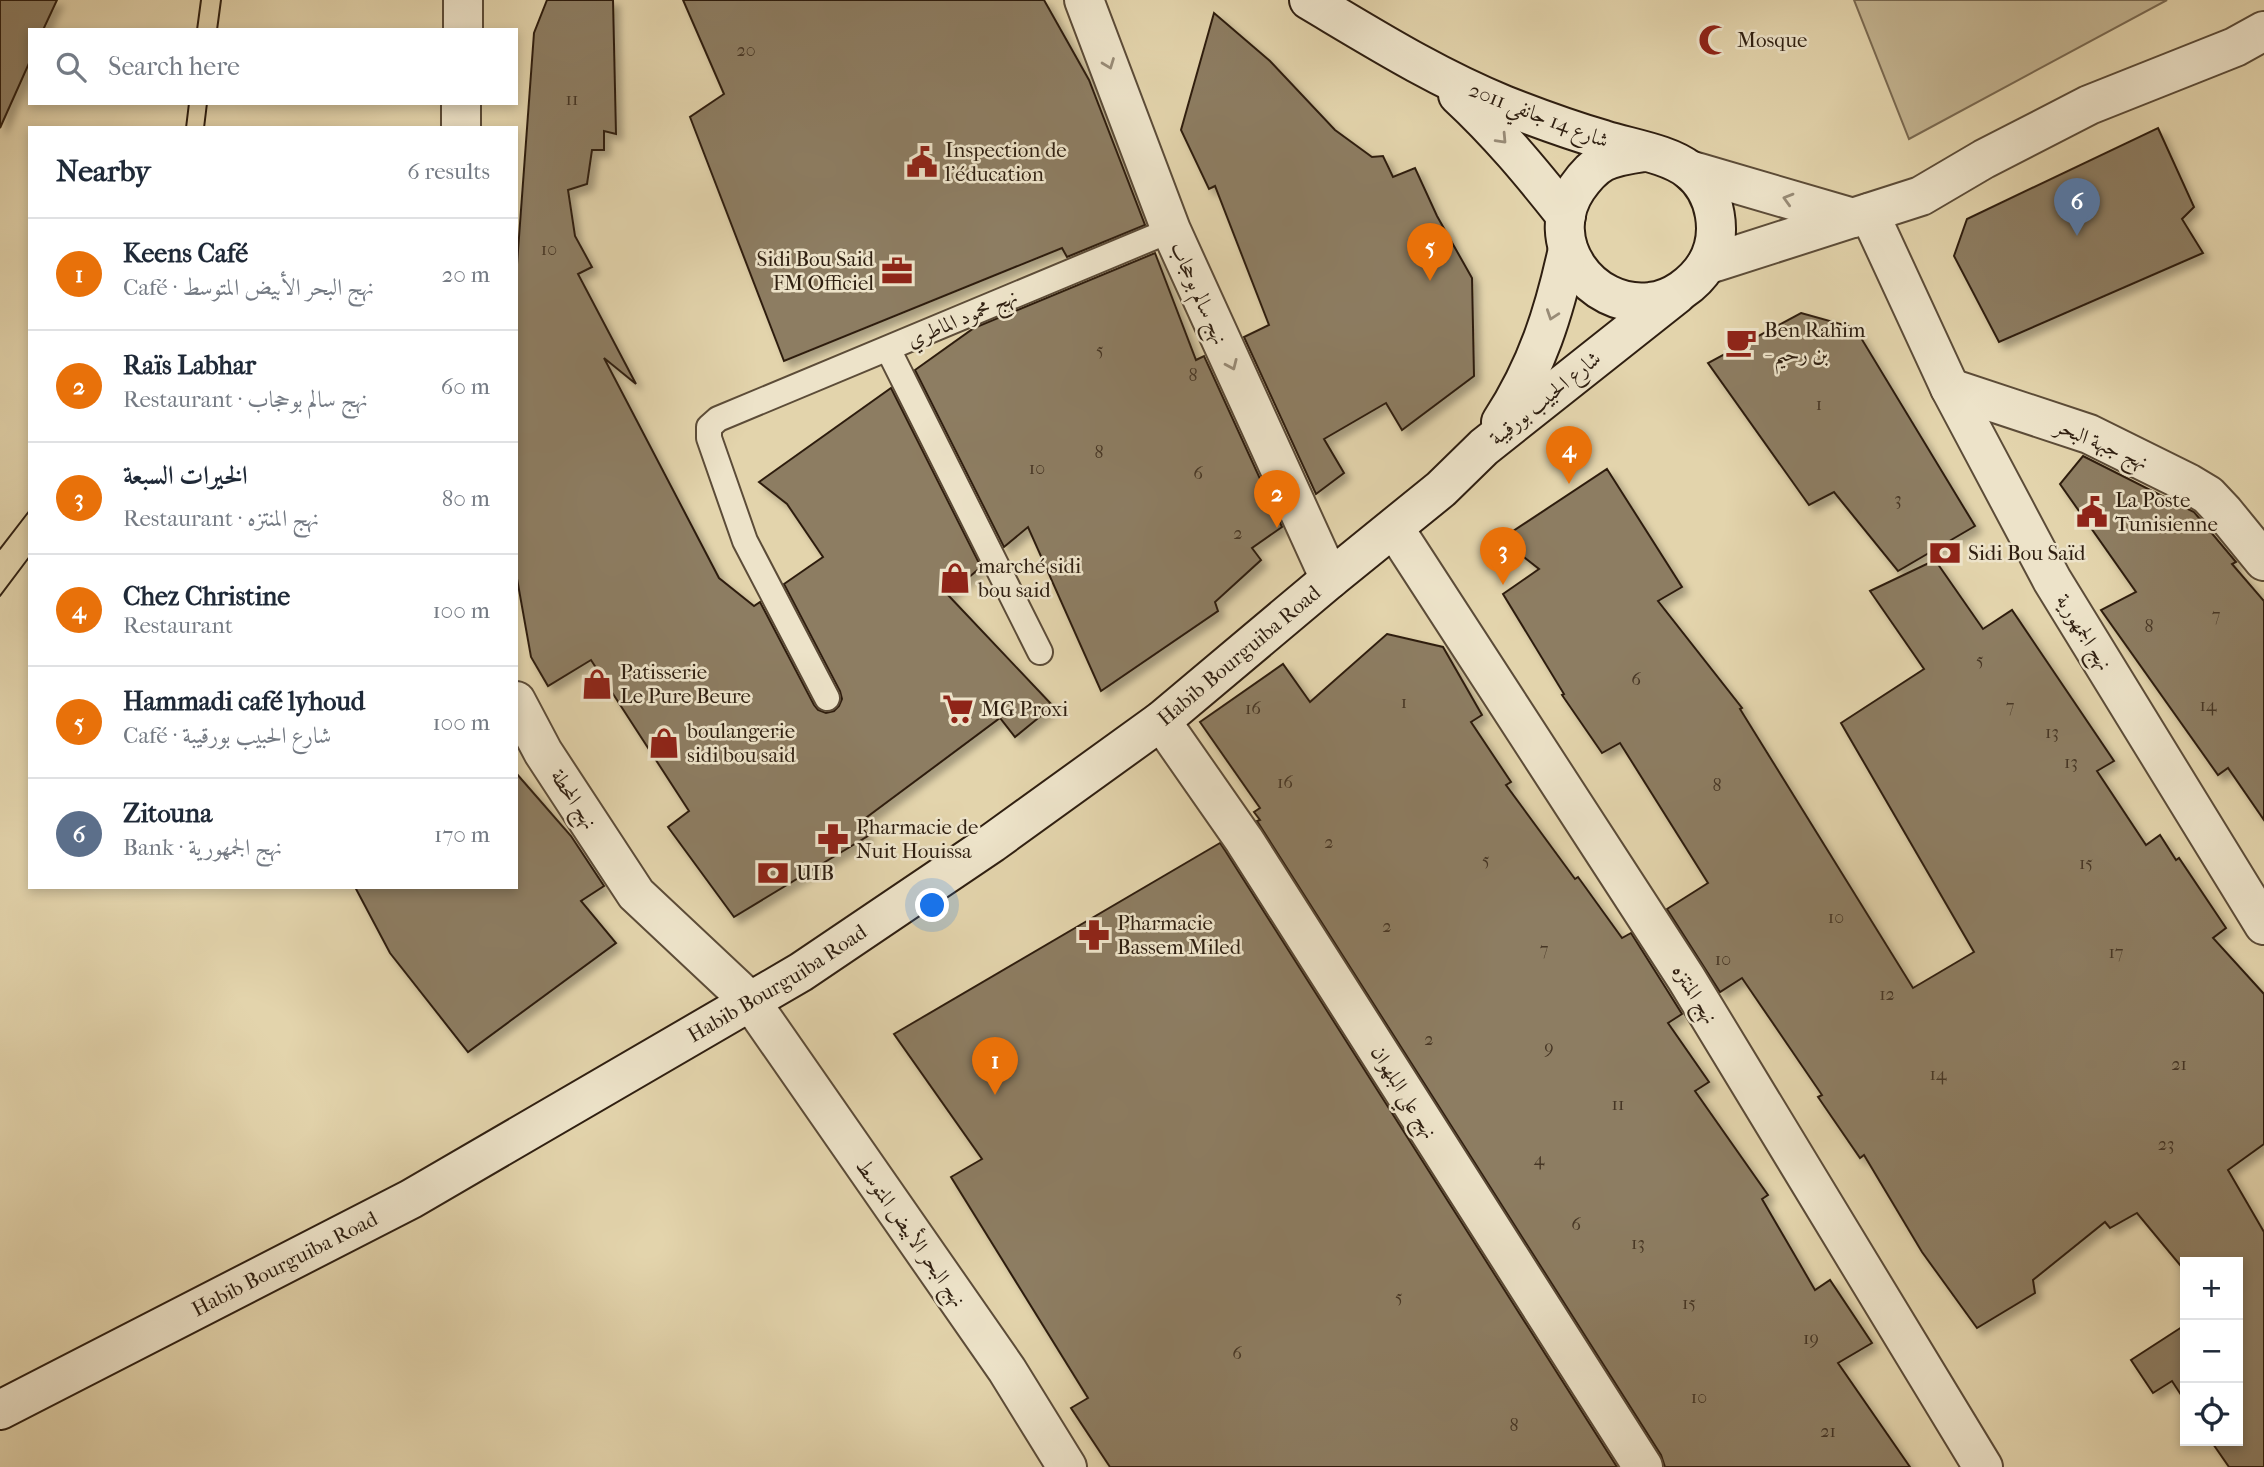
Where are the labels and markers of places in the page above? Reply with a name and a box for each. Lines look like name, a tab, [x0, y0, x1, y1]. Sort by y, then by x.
mosque icon: Mosque	[1697, 23, 1731, 57]
place label: Mosque	[1737, 28, 1807, 52]
place label: Inspection de l'éducation	[944, 138, 1067, 186]
public building icon: Inspection de l'éducation	[905, 145, 939, 179]
pin: 6	[2054, 178, 2100, 236]
pin: 5	[1407, 223, 1453, 281]
place label: Sidi Bou Said FM Officiel	[756, 247, 875, 295]
office icon: Sidi Bou Said FM Officiel	[880, 254, 914, 288]
place label: Ben Rahim - بن رحيم	[1764, 318, 1866, 375]
cafe icon: Ben Rahim - بن رحيم	[1724, 325, 1758, 359]
pin: 4	[1546, 426, 1592, 484]
pin: 2	[1254, 470, 1300, 528]
place label: La Poste Tunisienne	[2115, 488, 2218, 536]
public building icon: La Poste Tunisienne	[2075, 495, 2109, 529]
pin: 3	[1480, 527, 1526, 585]
bank icon: Sidi Bou Saïd	[1928, 536, 1962, 570]
place label: Sidi Bou Saïd	[1968, 541, 2086, 565]
place label: marché sidi bou said	[977, 554, 1081, 602]
shop icon: marché sidi bou said	[938, 561, 972, 595]
place label: Patisserie Le Pure Beure	[620, 660, 751, 708]
shop icon: Patisserie Le Pure Beure	[580, 667, 614, 701]
supermarket icon: MG Proxi	[941, 692, 975, 726]
place label: MG Proxi	[981, 697, 1068, 721]
place label: boulangerie sidi bou said	[686, 719, 796, 767]
shop icon: boulangerie sidi bou said	[647, 726, 681, 760]
place label: Pharmacie de Nuit Houissa	[856, 815, 978, 863]
pharmacy icon: Pharmacie de Nuit Houissa	[816, 822, 850, 856]
bank icon: UIB	[756, 856, 790, 890]
place label: UIB	[796, 861, 834, 885]
place label: Pharmacie Bassem Miled	[1117, 911, 1242, 959]
pharmacy icon: Pharmacie Bassem Miled	[1077, 918, 1111, 952]
pin: 1	[972, 1037, 1018, 1095]

